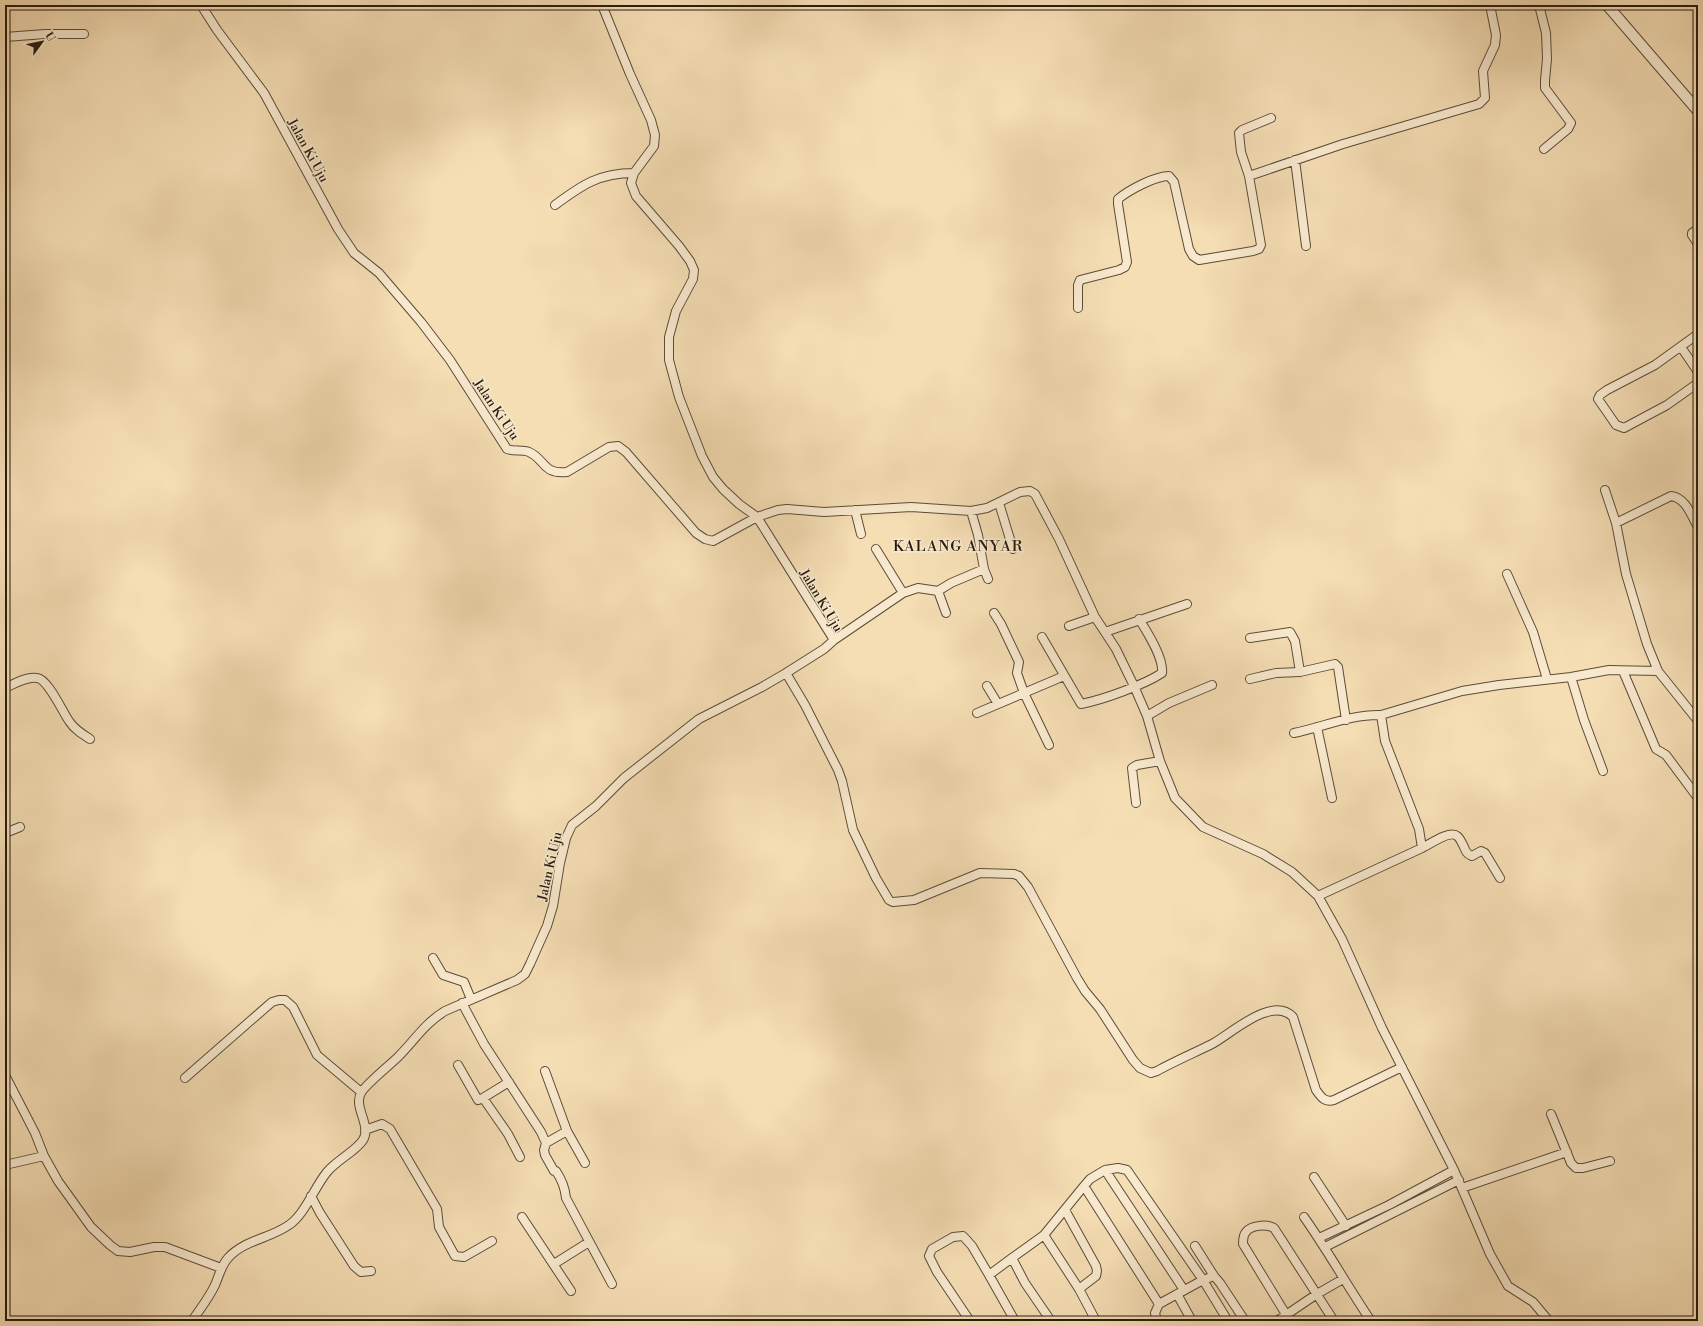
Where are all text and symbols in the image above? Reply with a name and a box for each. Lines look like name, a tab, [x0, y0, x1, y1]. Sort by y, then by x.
north arrow	[22, 22, 62, 62]
text: U	[41, 30, 58, 45]
street label: Jalan Ki Uju	[284, 115, 332, 186]
street label: Jalan Ki Uju	[469, 375, 523, 444]
district label: KALANG ANYAR	[893, 537, 1023, 556]
street label: Jalan Ki Uju	[796, 565, 846, 635]
street label: Jalan Ki Uju	[534, 830, 566, 903]

